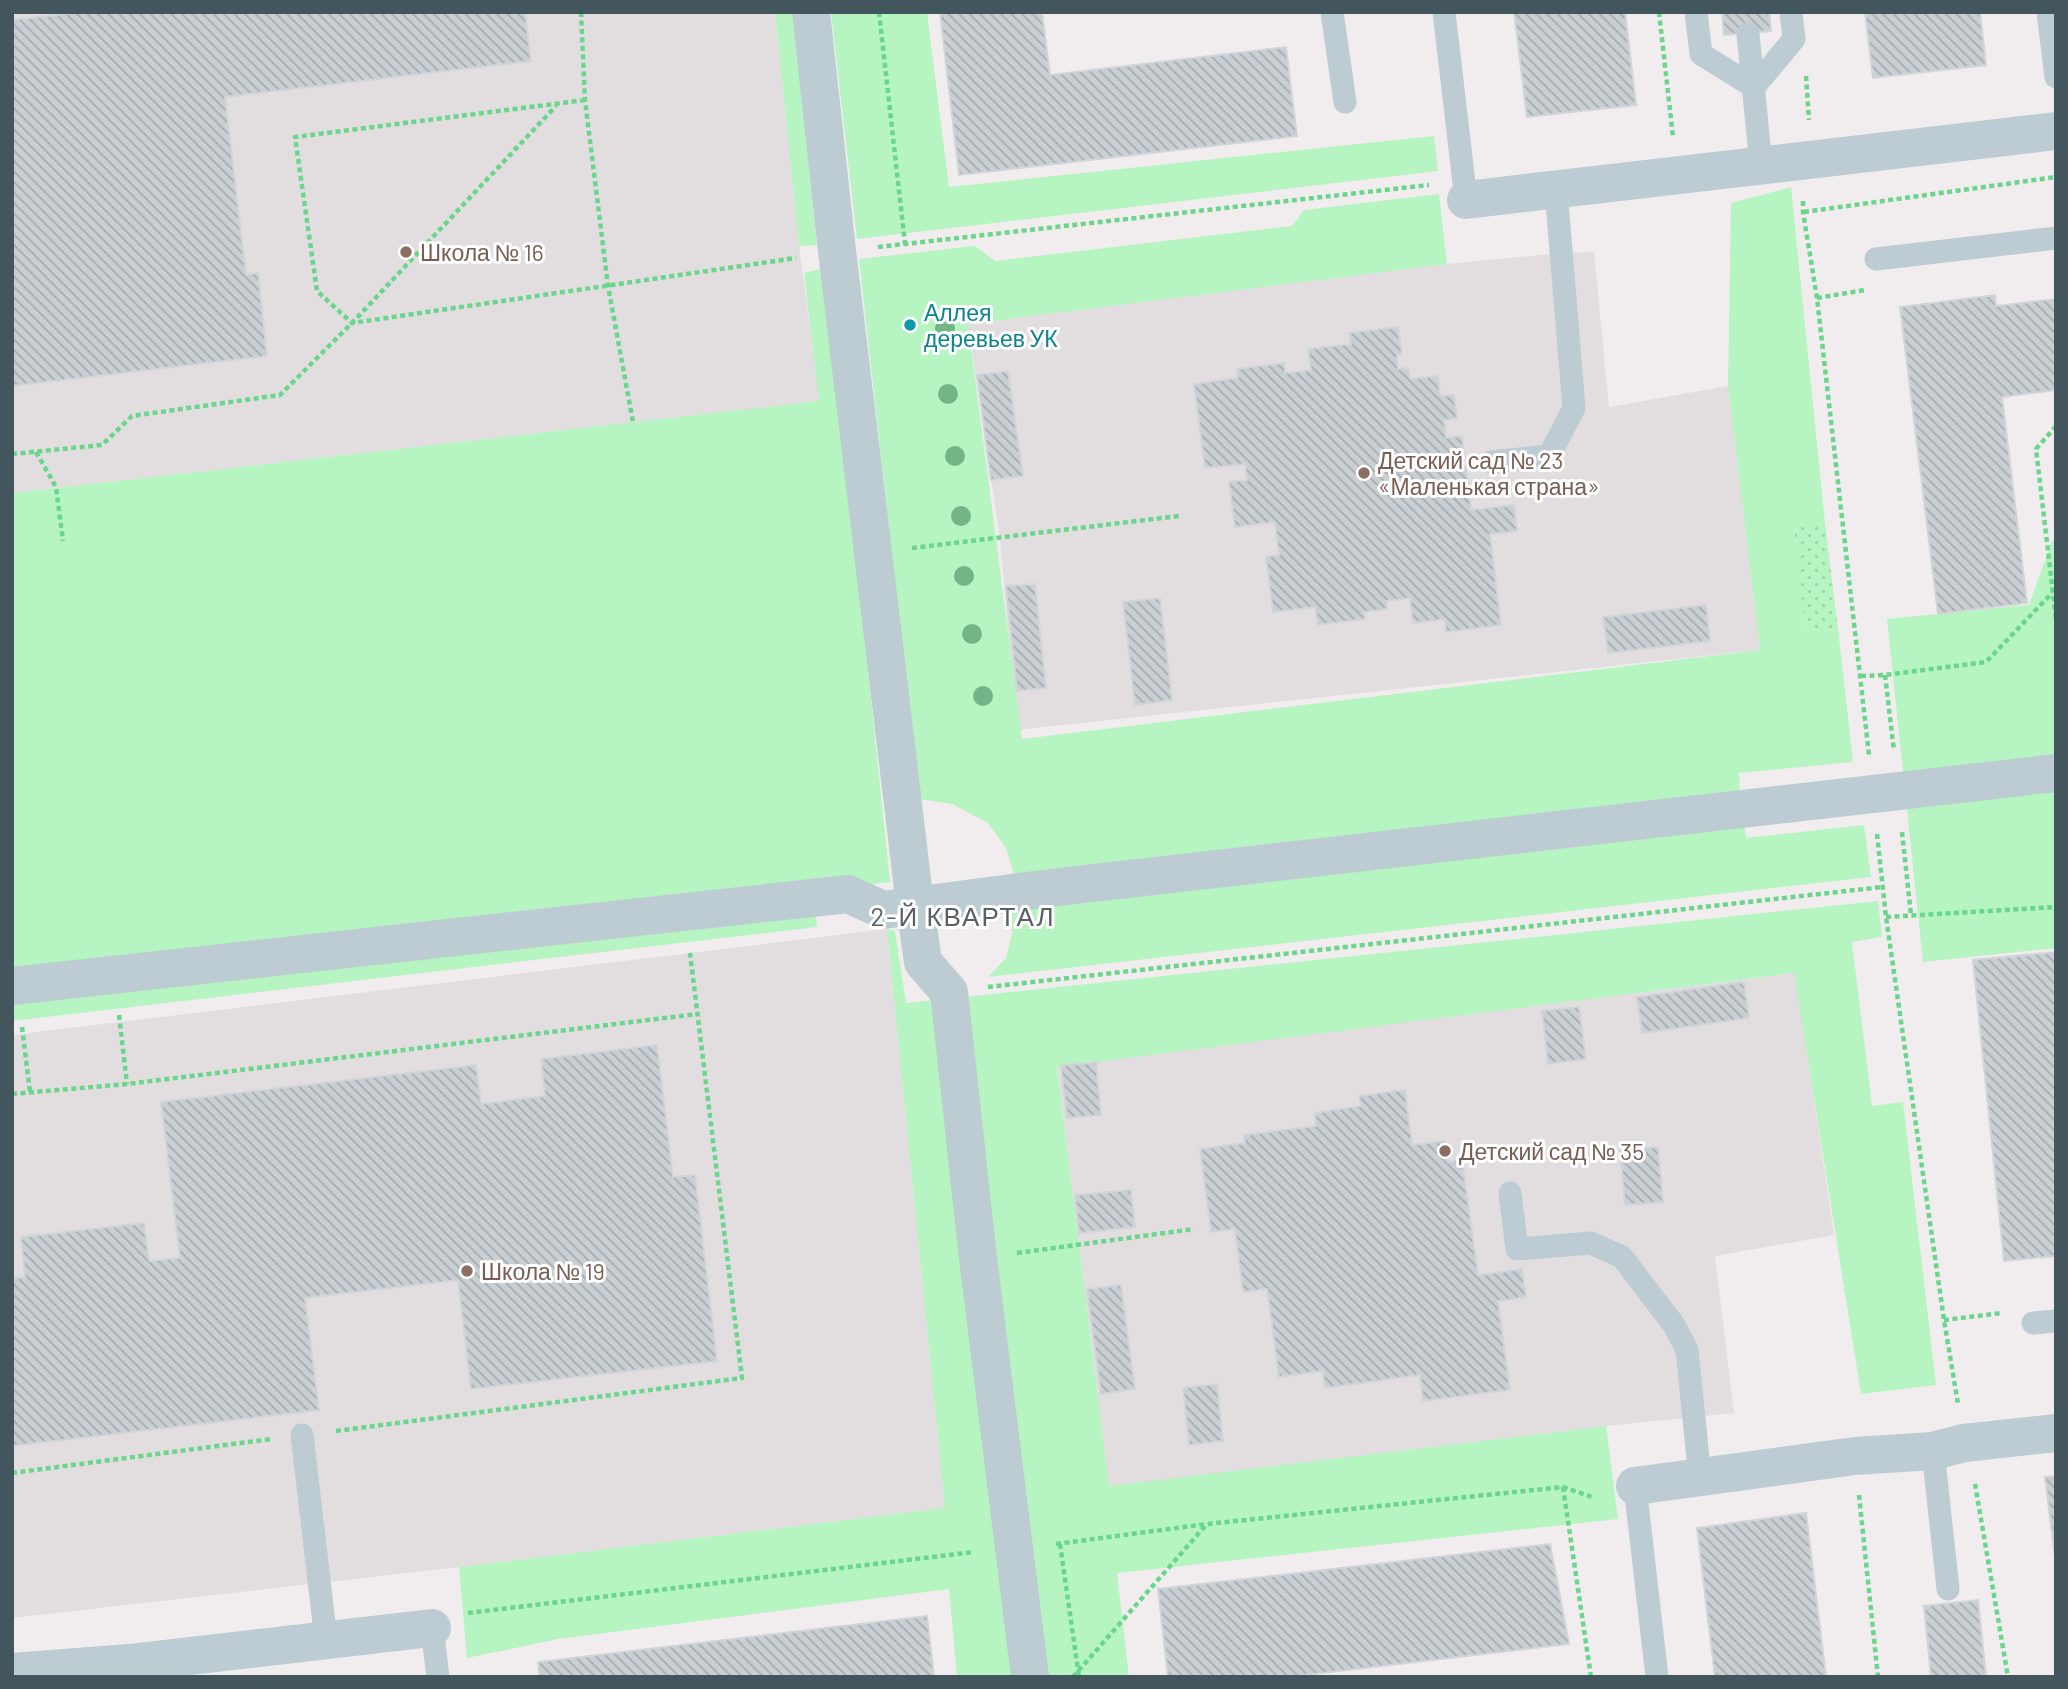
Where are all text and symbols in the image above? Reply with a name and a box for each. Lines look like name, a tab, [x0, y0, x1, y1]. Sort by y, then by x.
place label: Школа № 16	[420, 238, 544, 266]
marker: Школа № 16	[398, 244, 414, 260]
place label: Аллея деревьев УК	[924, 298, 1058, 352]
marker: Аллея деревьев УК	[902, 317, 918, 333]
place label: Детский сад № 23 «Маленькая страна»	[1378, 446, 1599, 500]
marker: Детский сад № 23 «Маленькая страна»	[1356, 465, 1372, 481]
district label: 2-Й КВАРТАЛ	[870, 900, 1056, 931]
place label: Детский сад № 35	[1459, 1137, 1644, 1165]
marker: Детский сад № 35	[1437, 1143, 1453, 1159]
place label: Школа № 19	[481, 1257, 605, 1285]
marker: Школа № 19	[459, 1263, 475, 1279]

